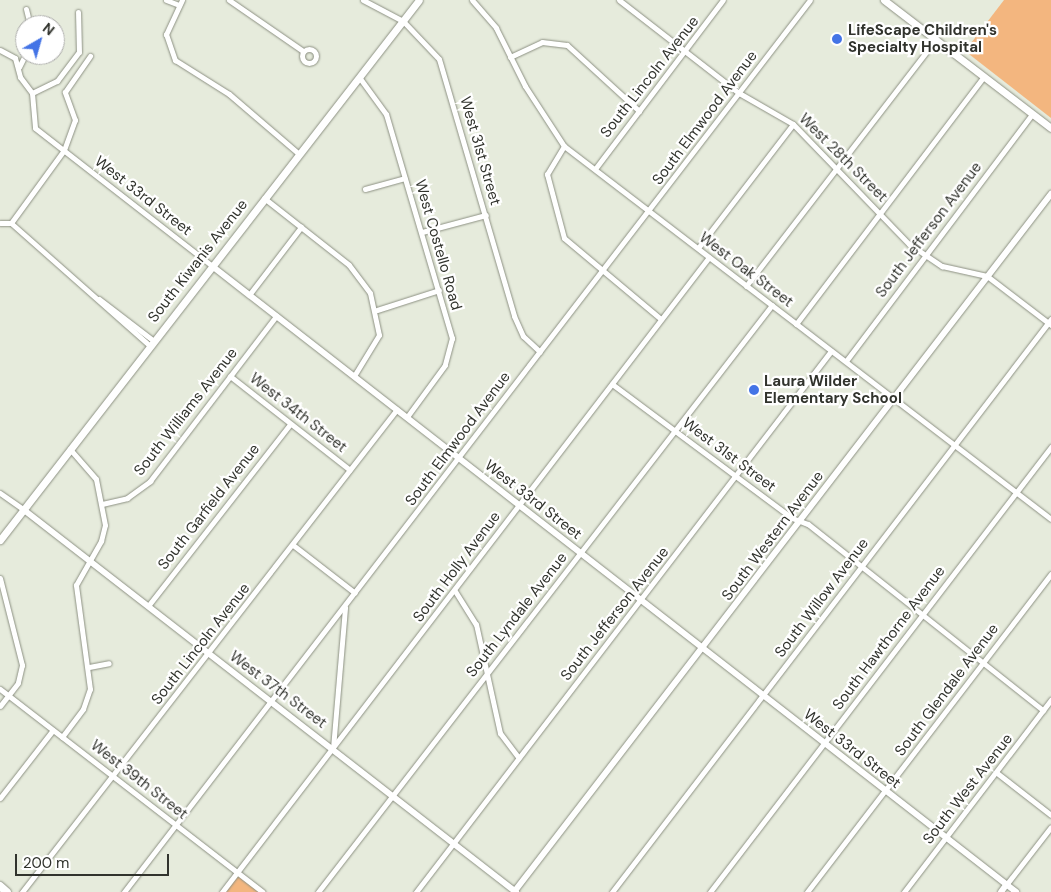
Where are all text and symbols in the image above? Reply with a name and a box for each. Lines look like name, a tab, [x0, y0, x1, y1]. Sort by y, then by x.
street label: South Lincoln Avenue	[597, 13, 703, 141]
north arrow	[15, 15, 65, 65]
text: N	[39, 19, 58, 39]
place label: LifeScape Children's Specialty Hospital	[848, 21, 997, 56]
marker: LifeScape Children's Specialty Hospital	[830, 32, 844, 46]
street label: South Elmwood Avenue	[649, 47, 761, 189]
street label: West 31st Street	[456, 95, 504, 207]
street label: West 28th Street	[795, 110, 891, 206]
street label: West 33rd Street	[91, 153, 195, 239]
street label: South Jefferson Avenue	[872, 159, 986, 301]
street label: West Costello Road	[411, 178, 465, 312]
street label: South Kiwanis Avenue	[144, 196, 252, 326]
street label: West Oak Street	[695, 229, 797, 311]
street label: South Williams Avenue	[131, 345, 241, 479]
street label: South Elmwood Avenue	[402, 368, 514, 510]
street label: West 34th Street	[246, 369, 350, 457]
place label: Laura Wilder Elementary School	[764, 372, 902, 407]
marker: Laura Wilder Elementary School	[748, 384, 760, 396]
street label: West 31st Street	[679, 414, 779, 496]
street label: South Garfield Avenue	[154, 441, 264, 573]
street label: West 33rd Street	[481, 457, 585, 543]
street label: South Western Avenue	[718, 468, 828, 604]
street label: South Holly Avenue	[410, 508, 504, 626]
street label: South Willow Avenue	[771, 535, 873, 661]
street label: South Jefferson Avenue	[557, 544, 673, 684]
street label: South Lyndale Avenue	[463, 549, 571, 681]
street label: South Hawthorne Avenue	[829, 563, 949, 713]
street label: South Lincoln Avenue	[148, 580, 254, 708]
street label: South Glendale Avenue	[891, 620, 1003, 760]
street label: West 37th Street	[226, 648, 330, 732]
street label: West 33rd Street	[800, 706, 904, 792]
street label: South West Avenue	[919, 730, 1017, 848]
street label: West 39th Street	[87, 737, 191, 823]
scale bar	[18, 844, 171, 876]
text: 200 m	[23, 853, 69, 873]

